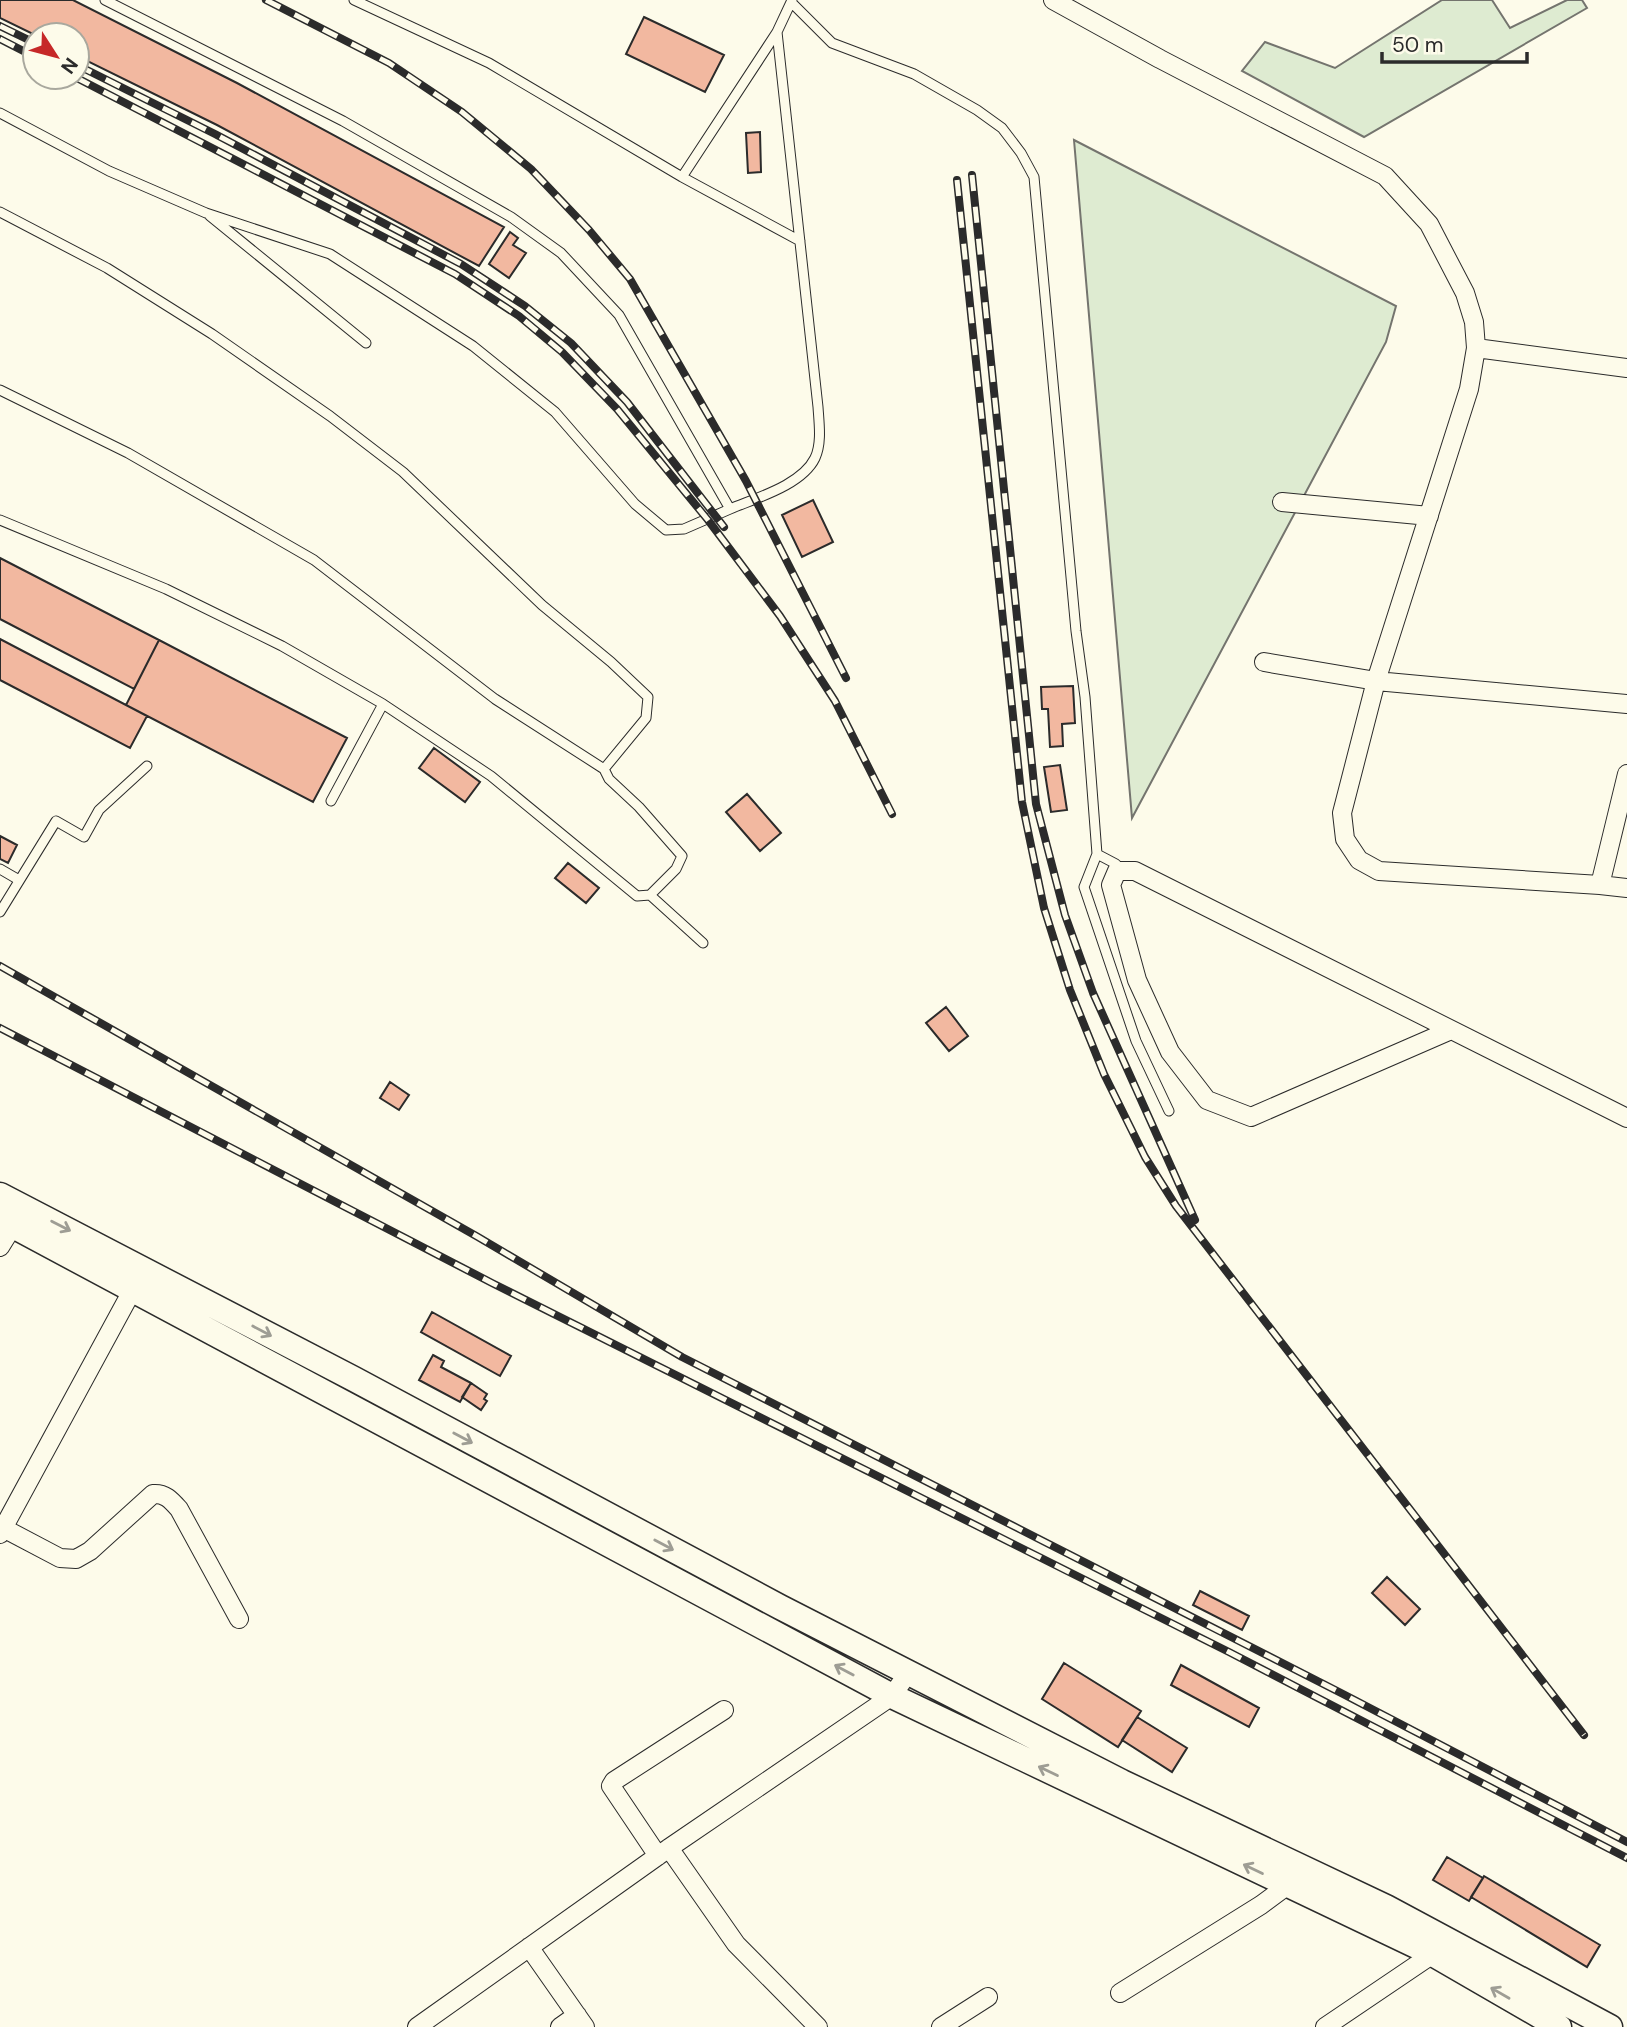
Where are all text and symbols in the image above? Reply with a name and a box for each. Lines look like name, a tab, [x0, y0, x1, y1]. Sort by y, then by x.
north arrow	[21, 21, 91, 91]
scale bar	[1382, 21, 1527, 65]
text: 50 m	[1392, 31, 1443, 59]
text: N	[55, 53, 84, 79]
one-way arrow	[50, 1219, 71, 1233]
one-way arrow	[251, 1325, 272, 1339]
one-way arrow	[452, 1432, 473, 1445]
one-way arrow	[653, 1539, 674, 1553]
one-way arrow	[834, 1663, 855, 1676]
one-way arrow	[1038, 1763, 1059, 1777]
one-way arrow	[1243, 1861, 1264, 1875]
one-way arrow	[1490, 1986, 1511, 1999]

